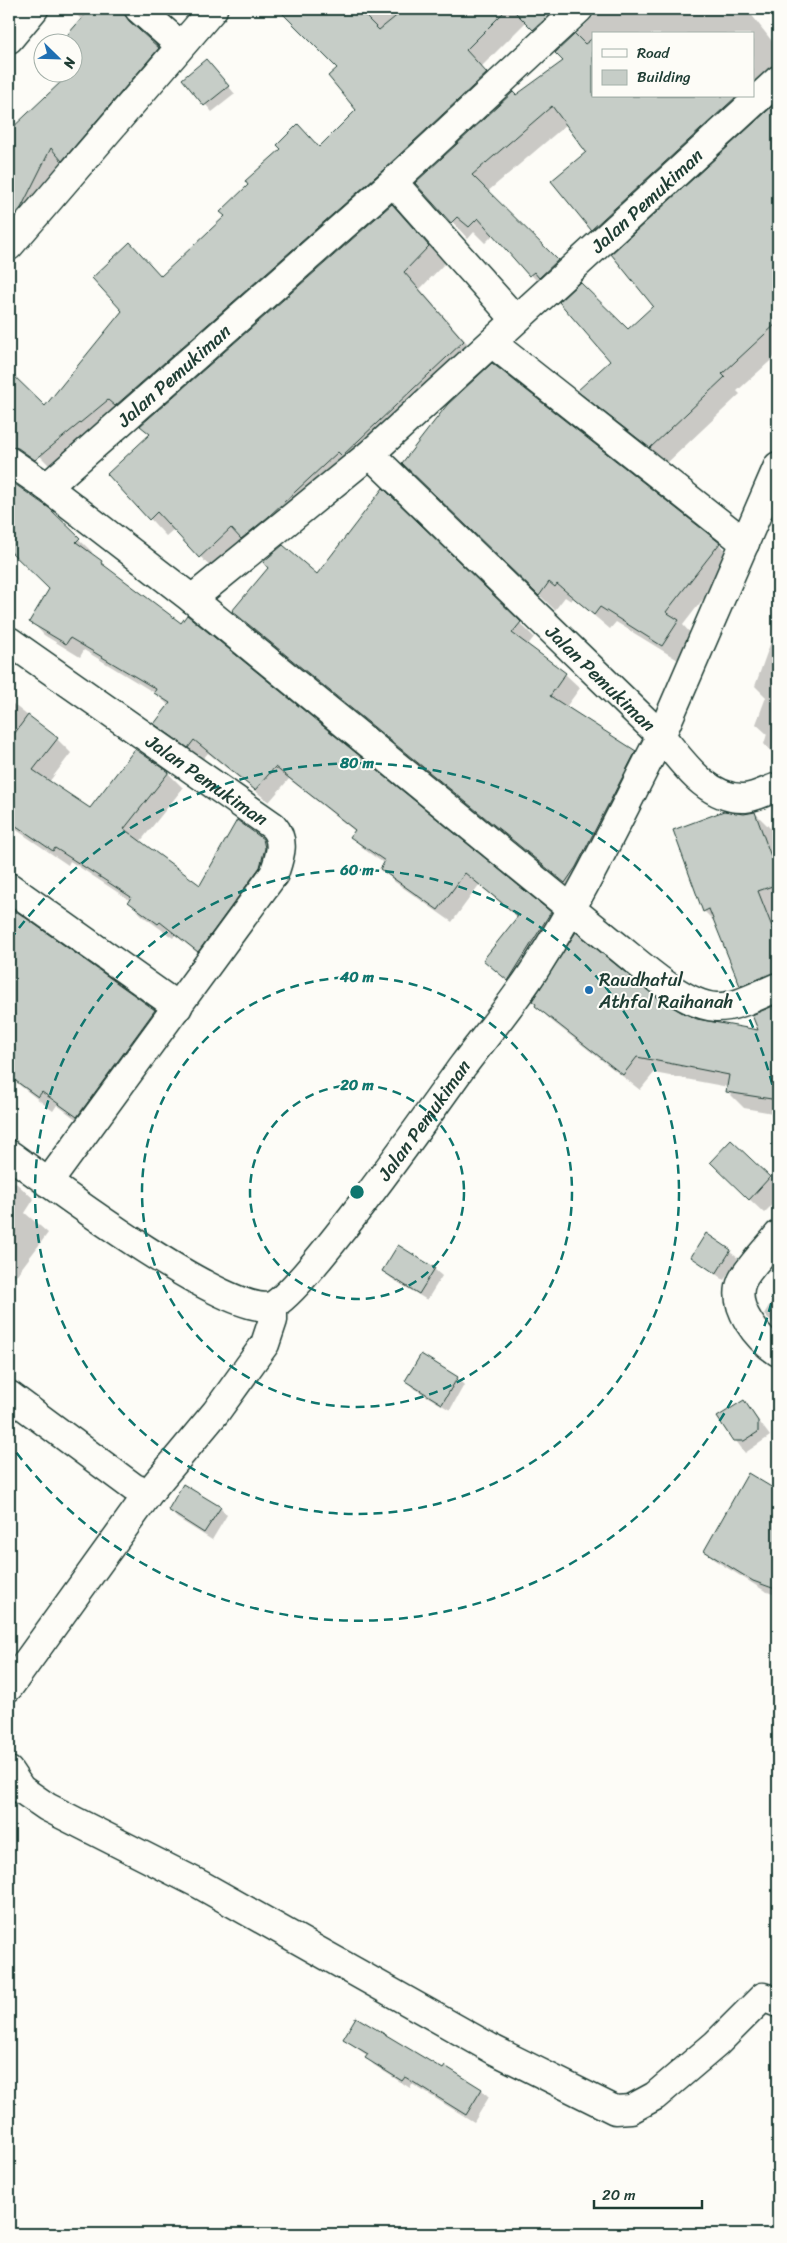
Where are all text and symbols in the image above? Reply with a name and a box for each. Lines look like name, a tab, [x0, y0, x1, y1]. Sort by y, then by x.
north arrow	[32, 32, 82, 82]
legend	[592, 32, 754, 98]
text: Road	[637, 40, 670, 66]
text: N	[56, 53, 83, 73]
text: Building	[637, 64, 691, 90]
street label: Jalan Pemukiman	[582, 140, 711, 262]
street label: Jalan Pemukiman	[109, 316, 239, 436]
street label: Jalan Pemukiman	[537, 616, 664, 740]
street label: Jalan Pemukiman	[138, 725, 275, 835]
text: 80 m	[339, 750, 374, 776]
text: 60 m	[339, 857, 374, 883]
place label: Raudhatul Athfal Raihanah	[598, 963, 734, 1018]
text: 40 m	[339, 964, 375, 990]
marker: Raudhatul Athfal Raihanah	[583, 984, 595, 996]
street label: Jalan Pemukiman	[368, 1052, 480, 1189]
text: 20 m	[339, 1072, 374, 1098]
centre of rings	[348, 1183, 366, 1201]
scale bar	[594, 2178, 702, 2210]
text: 20 m	[602, 2182, 636, 2208]

